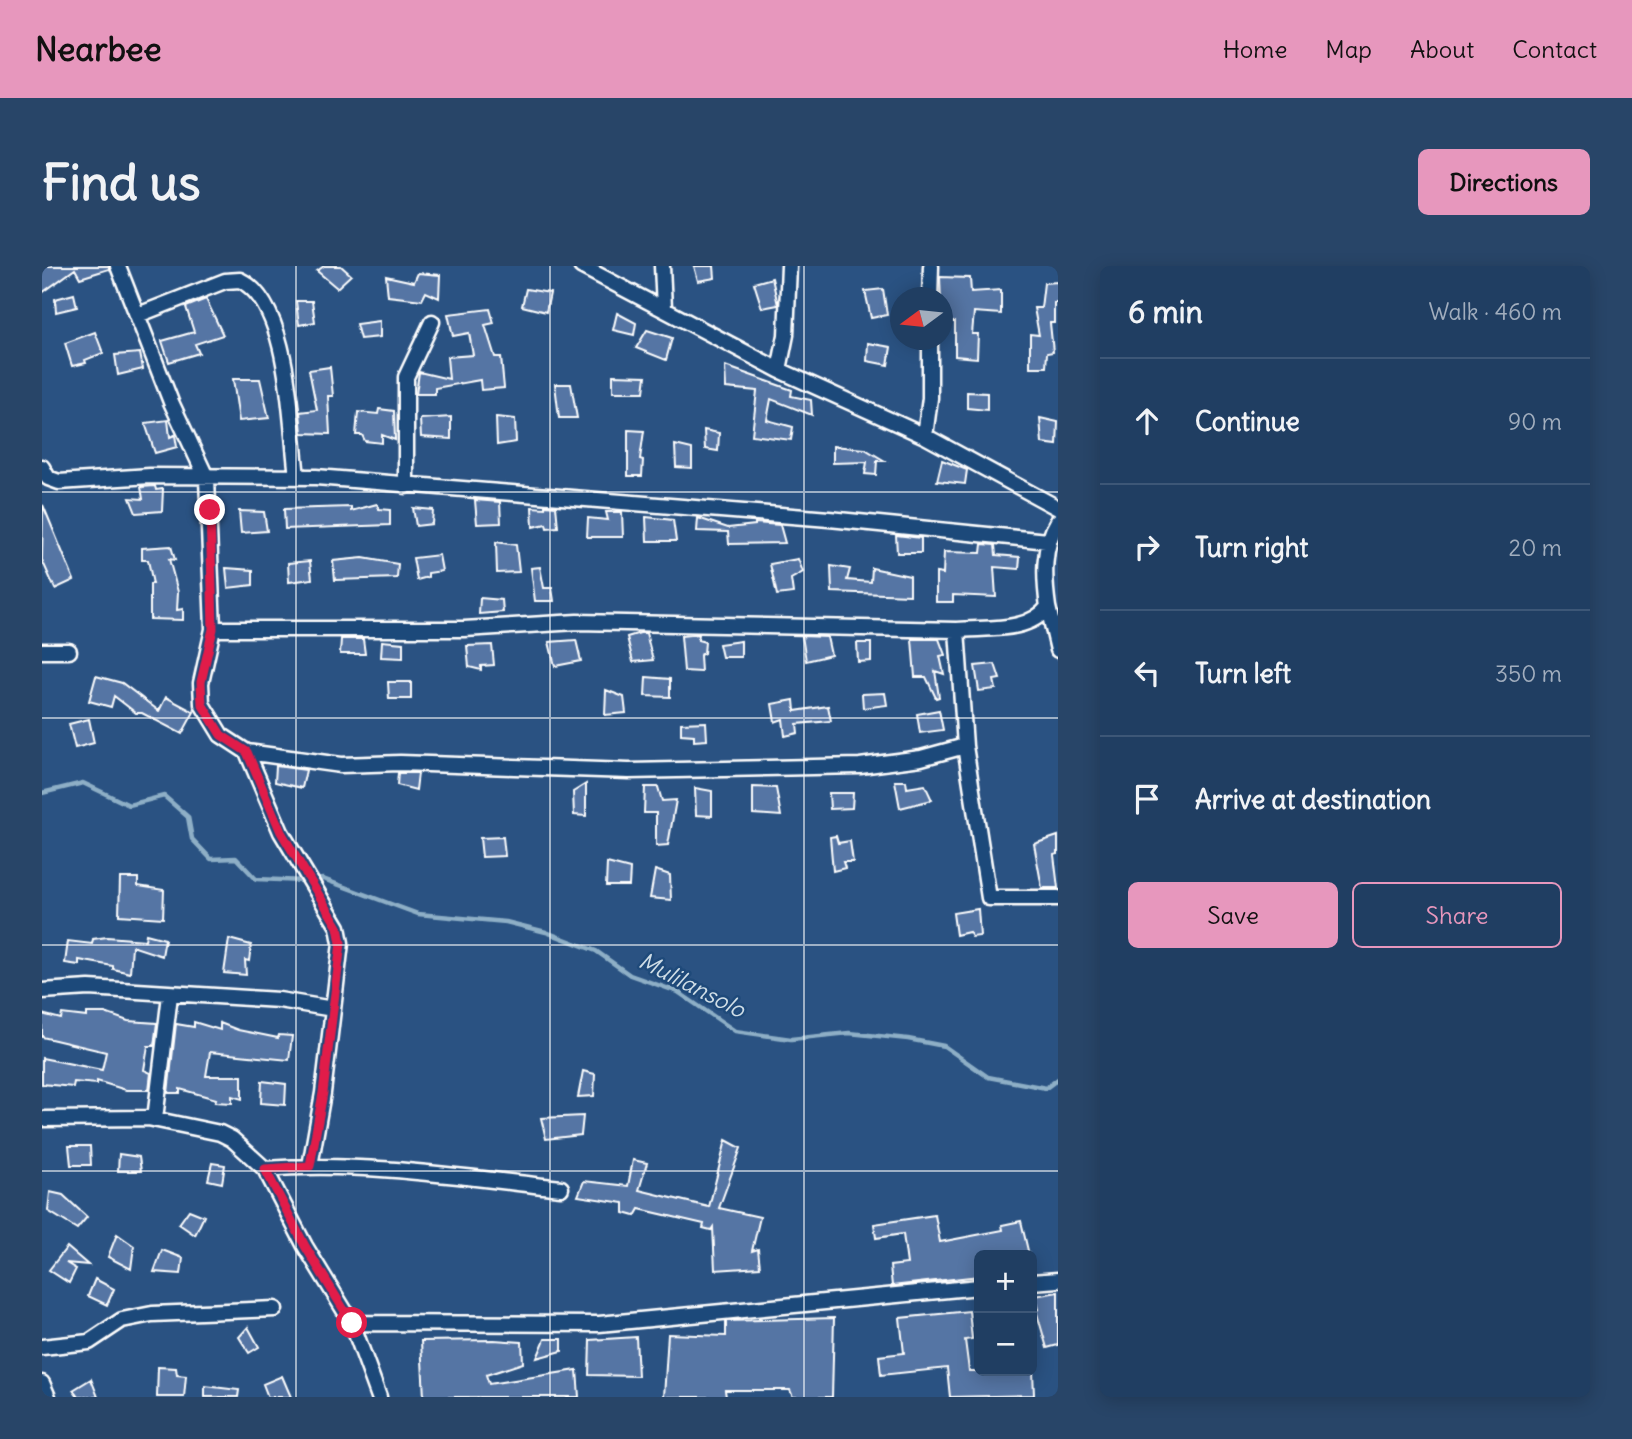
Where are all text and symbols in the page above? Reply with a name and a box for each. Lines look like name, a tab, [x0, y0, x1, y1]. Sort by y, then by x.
text: Nearbee	[35, 28, 161, 70]
text: Home	[1223, 34, 1287, 64]
text: Map	[1325, 34, 1372, 64]
text: About	[1410, 34, 1474, 64]
text: Contact	[1512, 34, 1597, 64]
button: Directions	[1418, 149, 1590, 215]
text: Find us	[42, 152, 200, 213]
north arrow	[890, 287, 953, 350]
text: 6 min	[1128, 293, 1203, 331]
text: Walk · 460 m	[1428, 297, 1562, 326]
icon: ahead	[1128, 402, 1166, 440]
text: Continue	[1195, 405, 1300, 438]
text: 90 m	[1508, 407, 1562, 436]
route end	[194, 494, 225, 525]
icon: right	[1128, 528, 1166, 566]
text: Turn right	[1195, 531, 1308, 564]
text: 20 m	[1509, 533, 1562, 562]
icon: left	[1128, 654, 1166, 692]
text: Turn left	[1195, 657, 1291, 690]
text: 350 m	[1495, 659, 1562, 688]
icon: arrive	[1128, 780, 1166, 818]
text: Arrive at destination	[1195, 783, 1431, 816]
button: Save	[1128, 882, 1338, 948]
button: Share	[1352, 882, 1562, 948]
water label: Mulilansolo	[634, 945, 751, 1024]
map controls	[974, 1250, 1037, 1376]
button: +	[974, 1250, 1037, 1313]
route start	[336, 1307, 367, 1338]
button: −	[974, 1313, 1037, 1376]

